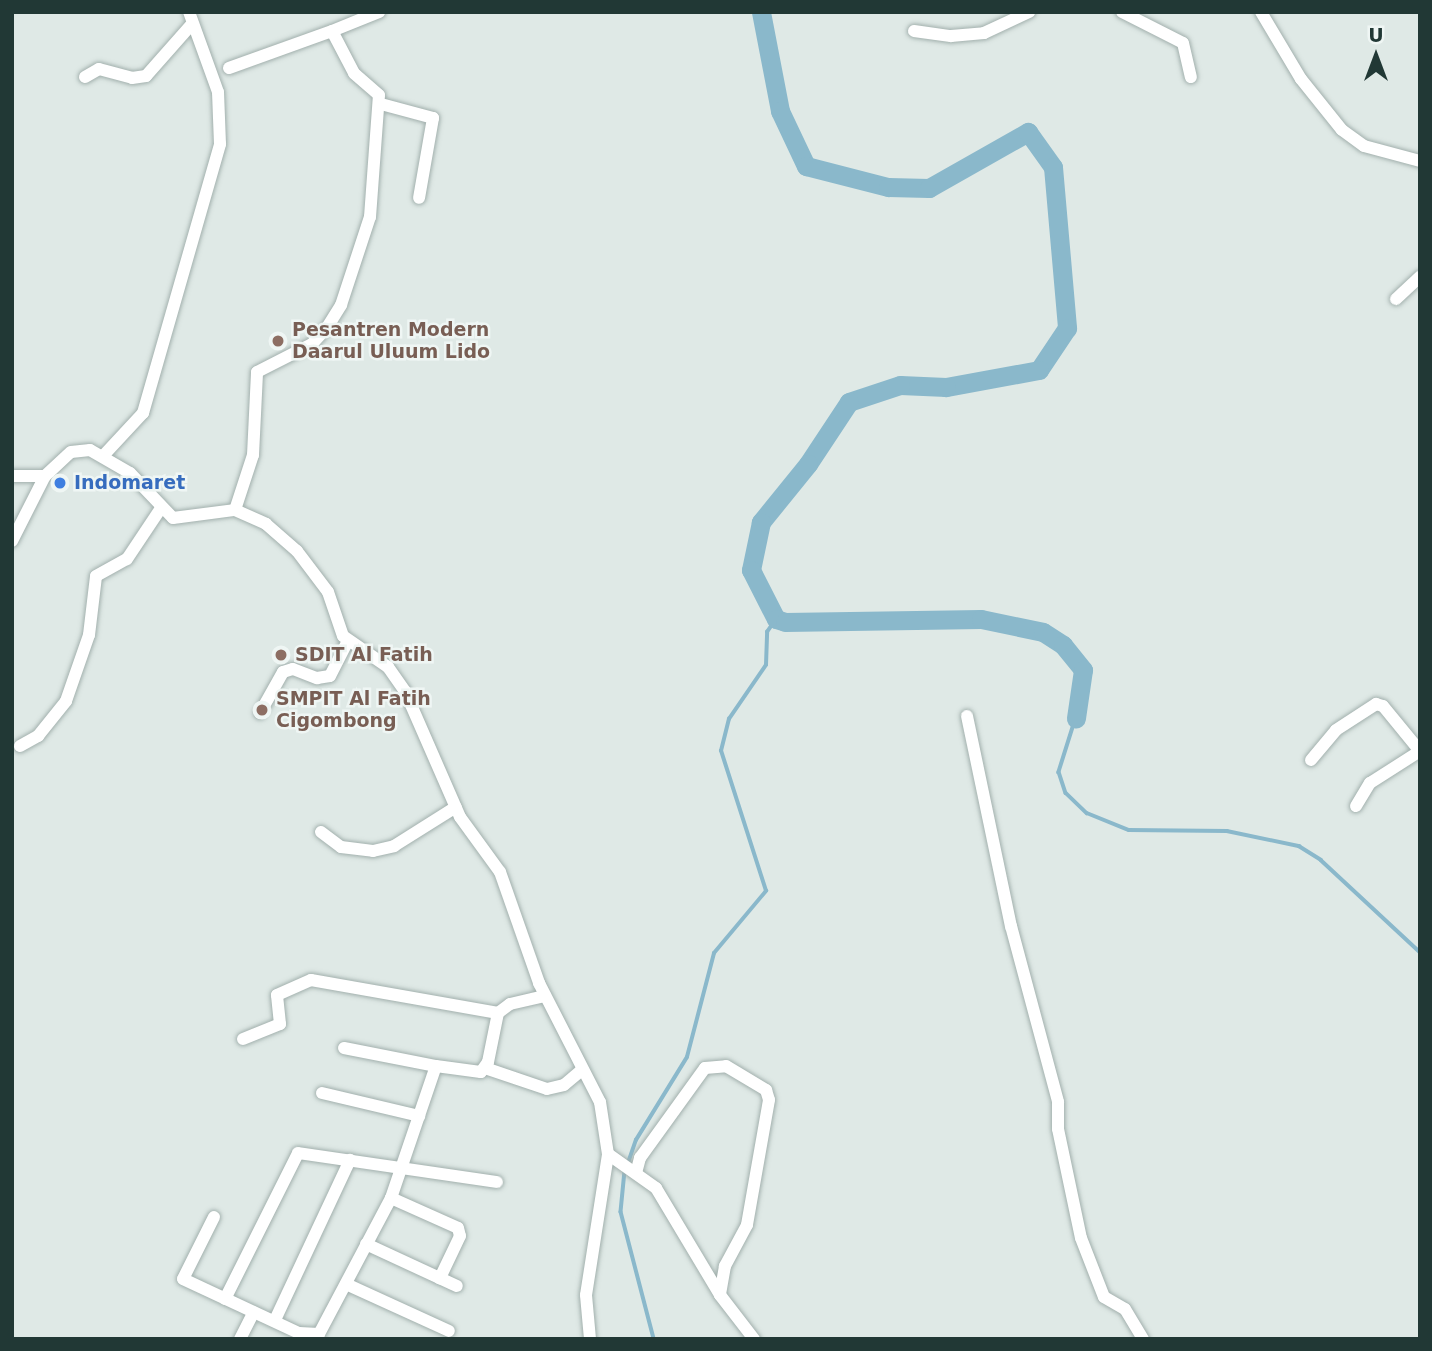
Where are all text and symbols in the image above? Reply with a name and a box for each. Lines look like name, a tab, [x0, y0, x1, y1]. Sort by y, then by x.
north arrow	[1341, 21, 1411, 91]
text: U	[1368, 24, 1384, 46]
place label: Pesantren Modern Daarul Uluum Lido	[292, 319, 490, 363]
marker: Pesantren Modern Daarul Uluum Lido	[270, 333, 286, 349]
place label: Indomaret	[74, 472, 185, 494]
marker: Indomaret	[52, 475, 68, 491]
place label: SDIT Al Fatih	[295, 644, 433, 666]
marker: SDIT Al Fatih	[273, 647, 289, 663]
place label: SMPIT Al Fatih Cigombong	[276, 688, 431, 732]
marker: SMPIT Al Fatih Cigombong	[254, 702, 270, 718]

